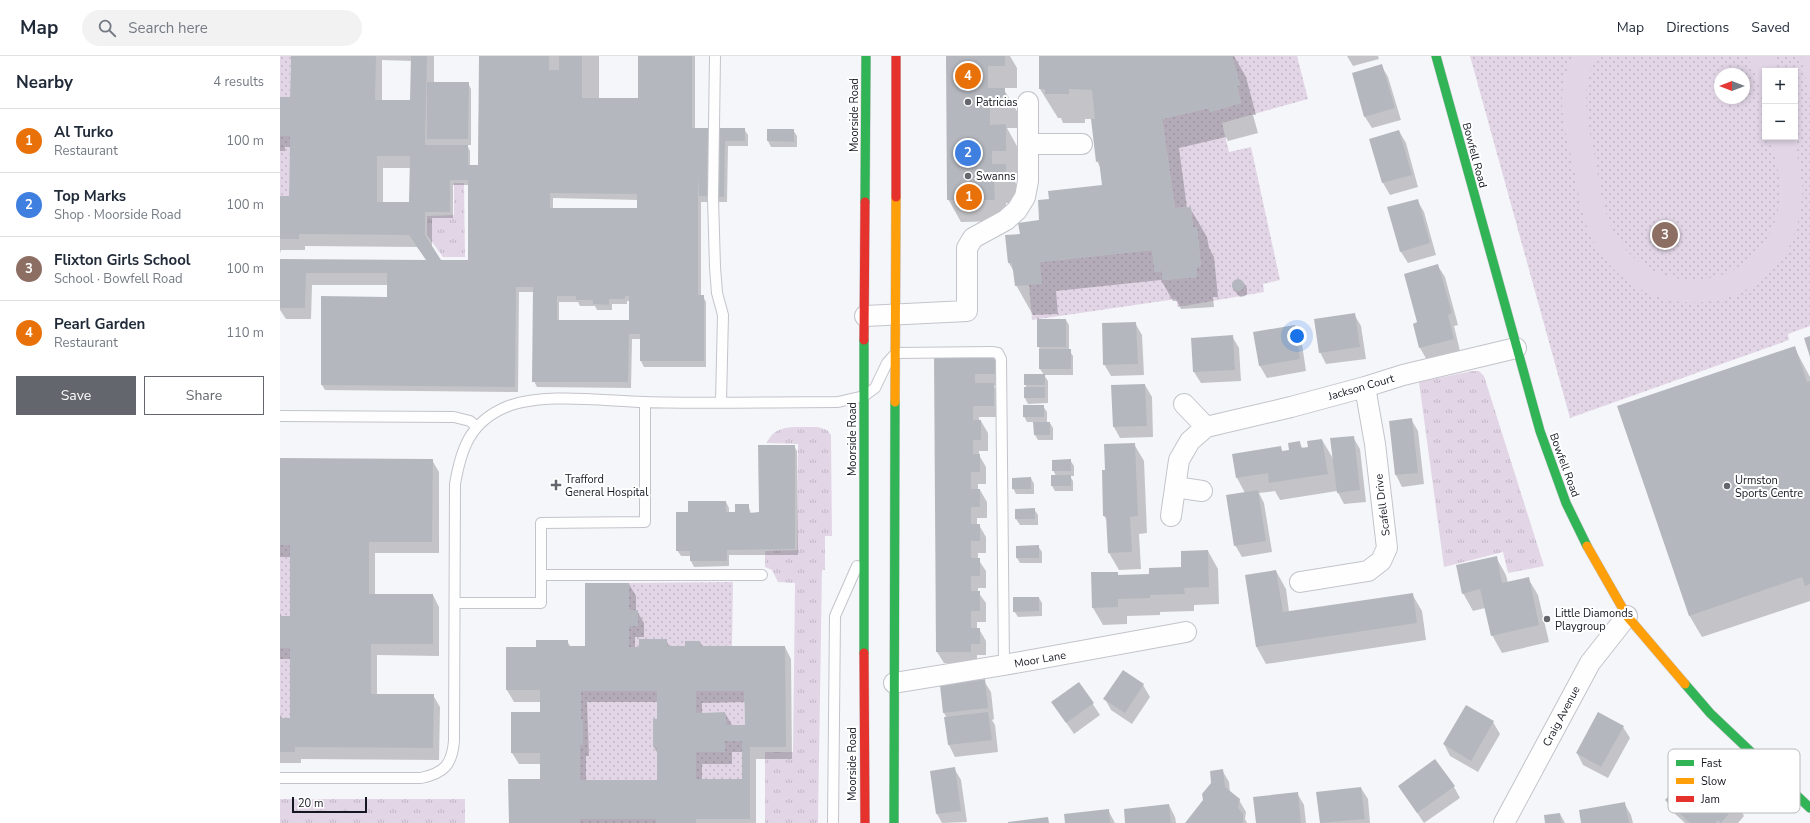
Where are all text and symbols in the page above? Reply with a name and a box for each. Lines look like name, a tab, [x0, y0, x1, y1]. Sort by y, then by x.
search box	[82, 10, 362, 46]
text: Map	[20, 15, 58, 41]
icon: search	[96, 17, 118, 39]
text: Search here	[128, 18, 208, 38]
text: Map	[1617, 18, 1644, 37]
text: Directions	[1666, 18, 1729, 37]
text: Saved	[1751, 18, 1790, 37]
pin: 4	[955, 61, 981, 91]
north arrow	[1714, 68, 1750, 104]
map controls	[1762, 68, 1798, 140]
button: +	[1762, 68, 1798, 104]
text: Nearby	[16, 71, 73, 94]
text: 4 results	[213, 73, 264, 91]
street label: Moorside Road	[847, 78, 862, 152]
place label: Patricias	[976, 95, 1018, 110]
marker: Patricias	[963, 97, 973, 107]
button: −	[1762, 104, 1798, 140]
street label: Bowfell Road	[1459, 121, 1490, 189]
text: Al Turko	[54, 122, 113, 142]
text: 1	[25, 132, 33, 150]
text: 100 m	[226, 132, 264, 150]
pin: 2	[955, 138, 981, 168]
text: Restaurant	[54, 142, 118, 160]
place label: Swanns	[976, 169, 1015, 184]
marker: Swanns	[963, 171, 973, 181]
pin: 1	[956, 182, 982, 212]
text: Top Marks	[54, 186, 126, 206]
text: 2	[25, 196, 33, 214]
text: 100 m	[226, 196, 264, 214]
text: Shop · Moorside Road	[54, 206, 181, 224]
pin: 3	[1652, 220, 1678, 250]
text: Flixton Girls School	[54, 250, 191, 270]
text: 3	[25, 260, 33, 278]
text: 100 m	[226, 260, 264, 278]
text: School · Bowfell Road	[54, 270, 183, 288]
text: Pearl Garden	[54, 314, 145, 334]
text: 4	[25, 324, 33, 342]
text: 110 m	[226, 324, 264, 342]
your location	[1287, 326, 1307, 346]
text: Restaurant	[54, 334, 118, 352]
street label: Jackson Court	[1326, 371, 1396, 404]
button: Save	[16, 376, 136, 415]
button: Share	[144, 376, 264, 415]
street label: Moorside Road	[845, 402, 860, 476]
street label: Bowfell Road	[1546, 431, 1583, 499]
place label: Trafford General Hospital	[565, 472, 649, 500]
street label: Scafell Drive	[1371, 473, 1394, 537]
place label: Urmston Sports Centre	[1735, 473, 1803, 501]
marker: Trafford General Hospital	[550, 479, 562, 491]
marker: Urmston Sports Centre	[1722, 481, 1732, 491]
place label: Little Diamonds Playgroup	[1555, 606, 1633, 634]
marker: Little Diamonds Playgroup	[1542, 614, 1552, 624]
street label: Moor Lane	[1013, 648, 1067, 671]
street label: Craig Avenue	[1539, 683, 1584, 749]
street label: Moorside Road	[845, 727, 860, 801]
legend	[1668, 749, 1800, 813]
text: Fast	[1701, 756, 1722, 771]
text: Slow	[1701, 774, 1726, 789]
text: Jam	[1700, 792, 1720, 807]
scale bar	[292, 795, 367, 814]
text: 20 m	[298, 796, 323, 811]

